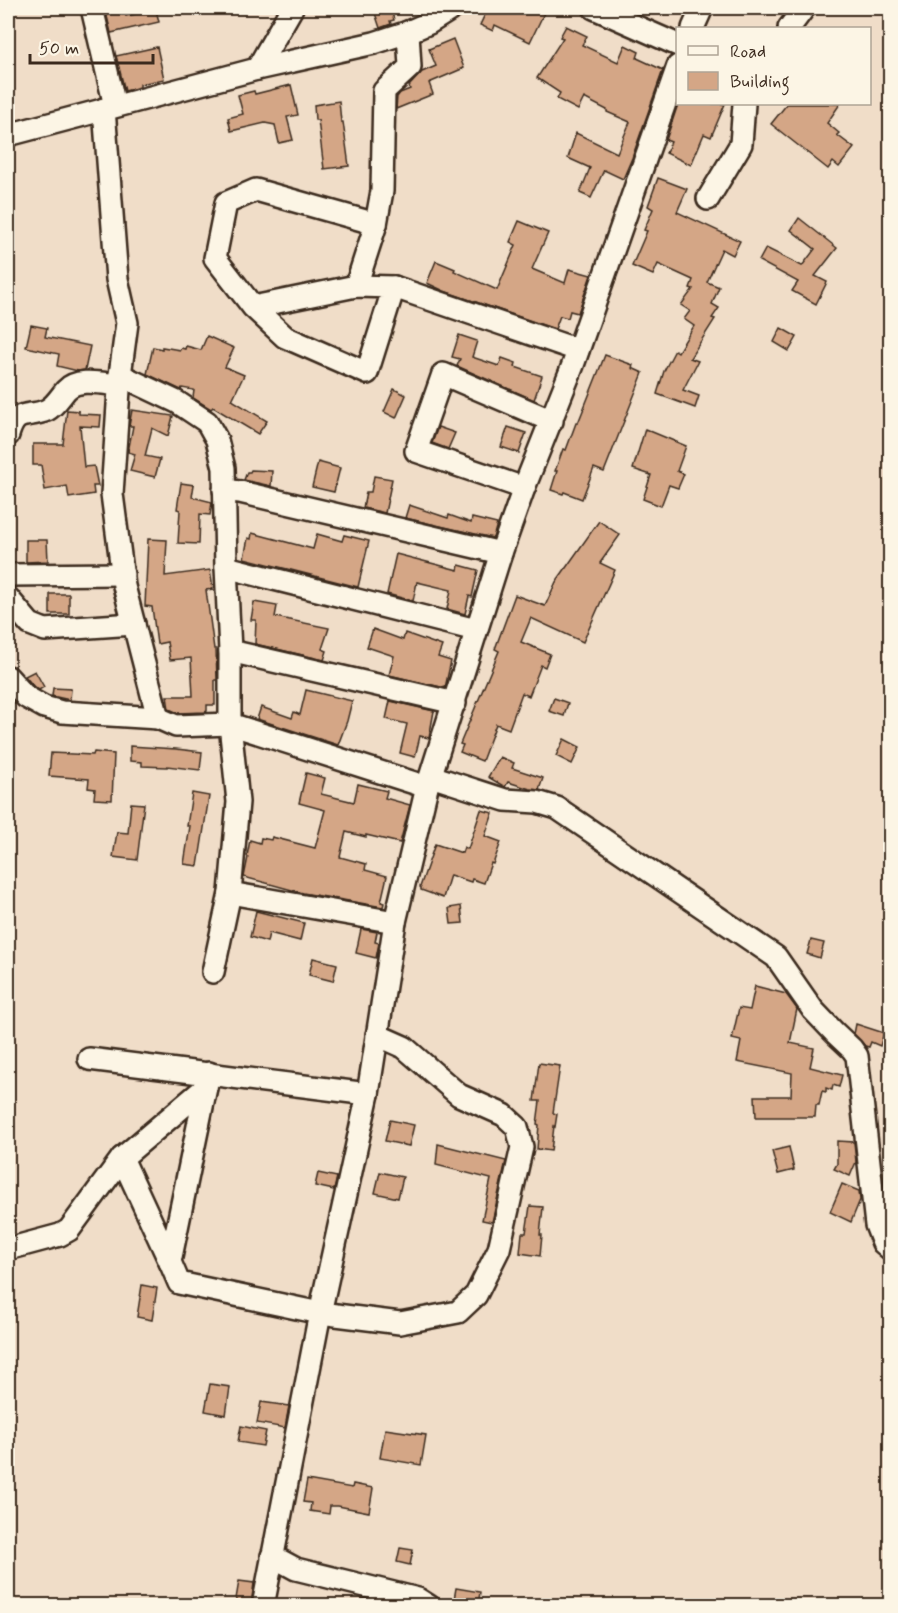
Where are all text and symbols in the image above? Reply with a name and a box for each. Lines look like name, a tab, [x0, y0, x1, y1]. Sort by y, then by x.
scale bar	[30, 27, 153, 65]
legend	[676, 27, 871, 105]
text: 50 m	[39, 37, 79, 61]
text: Road	[730, 40, 766, 64]
text: Building	[730, 70, 790, 96]

